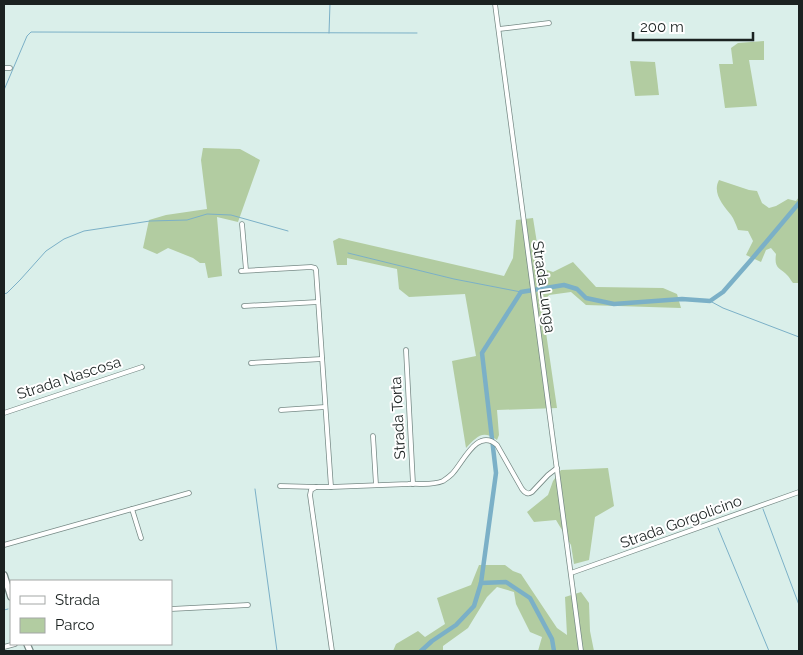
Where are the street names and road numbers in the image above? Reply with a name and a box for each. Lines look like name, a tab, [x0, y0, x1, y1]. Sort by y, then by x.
street label: Strada Lunga	[529, 240, 559, 334]
street label: Strada Nascosa	[15, 353, 123, 403]
street label: Strada Torta	[387, 376, 409, 460]
street label: Strada Gorgolicino	[618, 492, 744, 552]

